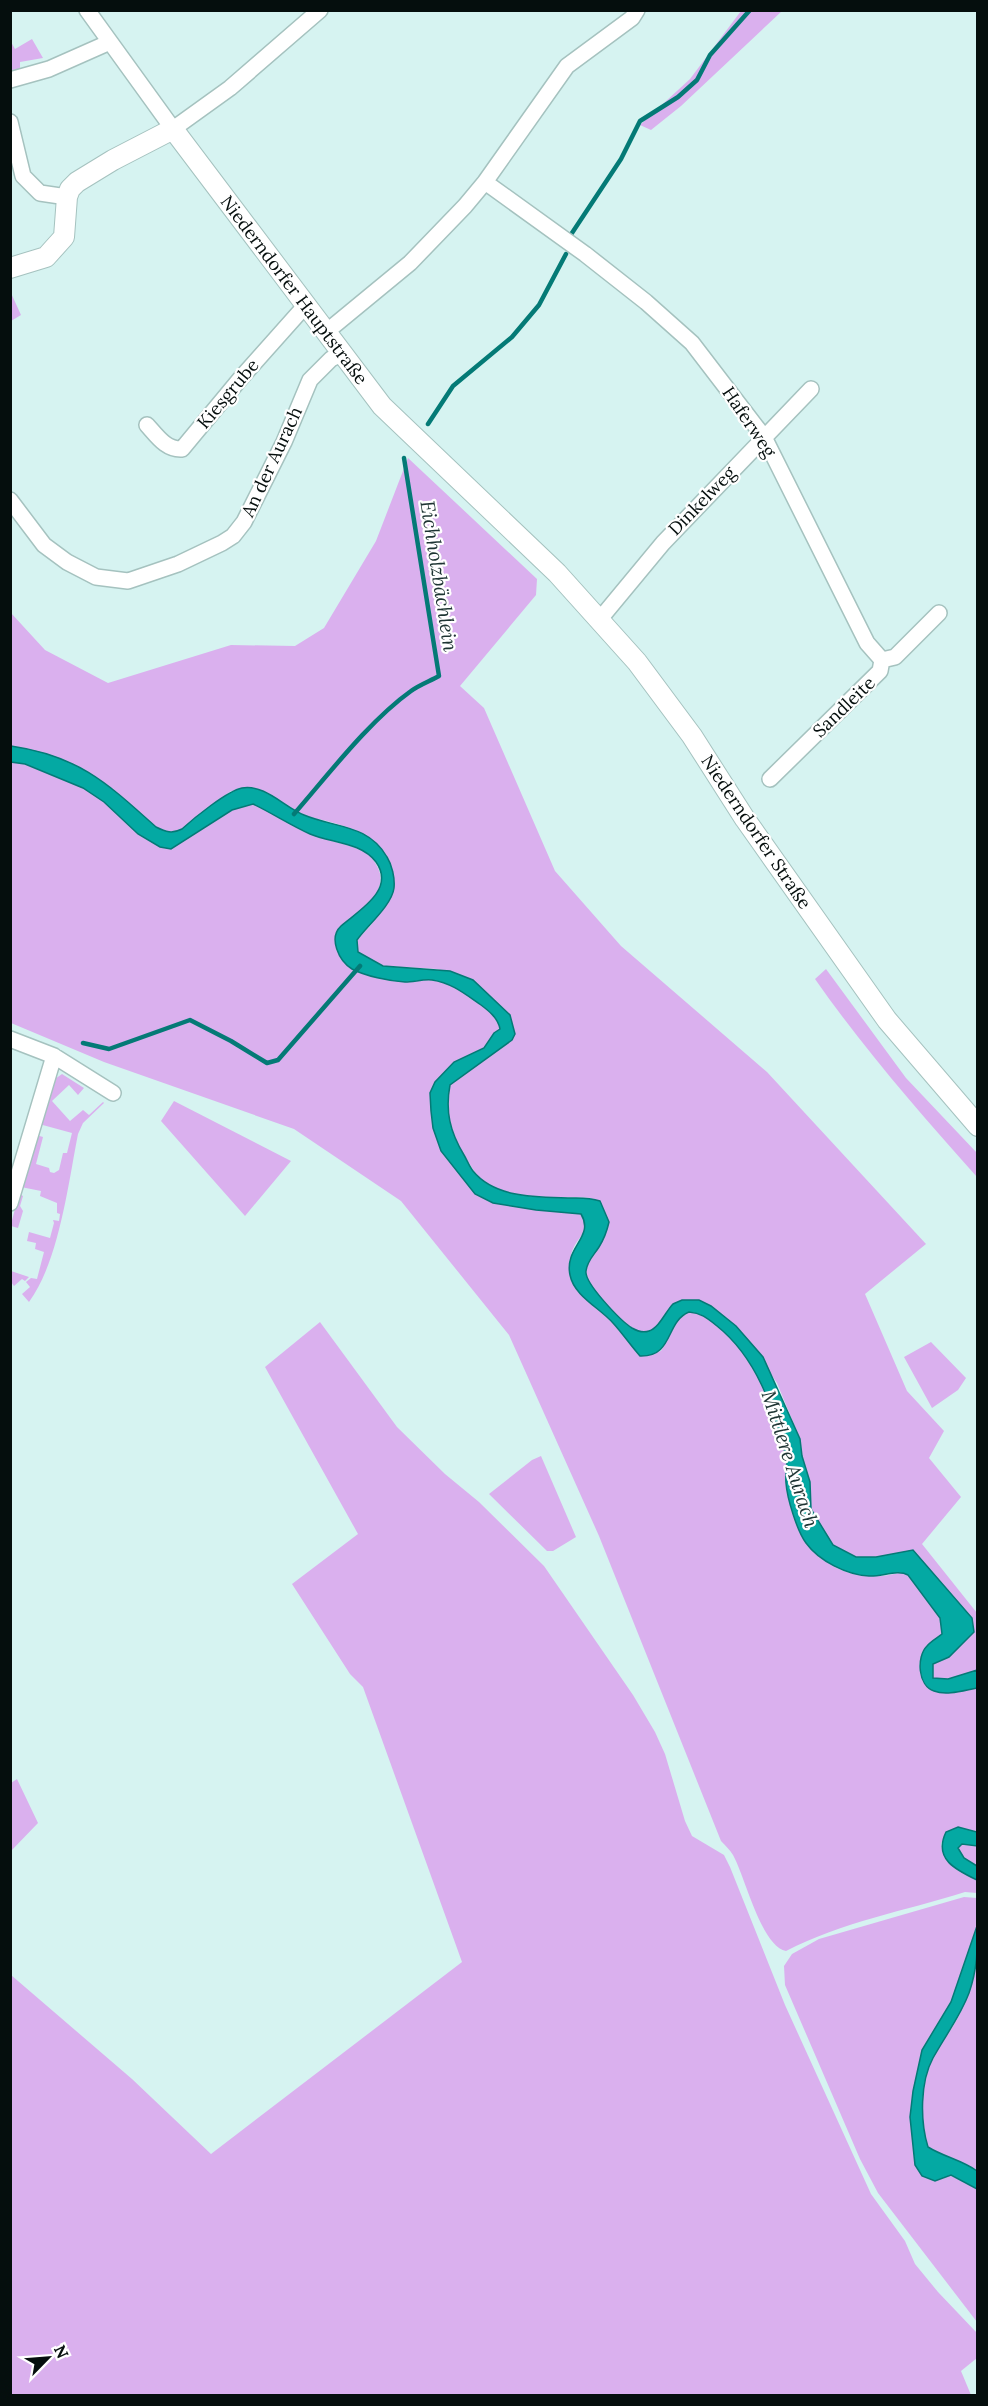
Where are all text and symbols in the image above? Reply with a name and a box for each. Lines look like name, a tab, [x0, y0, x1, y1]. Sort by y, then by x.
street label: Niederndorfer Hauptstraße	[216, 191, 373, 389]
street label: Kiesgrube	[192, 354, 264, 433]
street label: Haferweg	[717, 382, 782, 462]
street label: An der Aurach	[235, 403, 307, 522]
street label: Dinkelweg	[663, 460, 741, 540]
water label: Eichholzbächlein	[415, 499, 464, 654]
street label: Sandleite	[808, 671, 880, 742]
street label: Niederndorfer Straße	[696, 750, 817, 913]
water label: Mittlere Aurach	[756, 1387, 825, 1531]
north arrow	[18, 2328, 78, 2388]
text: N	[50, 2342, 73, 2361]

